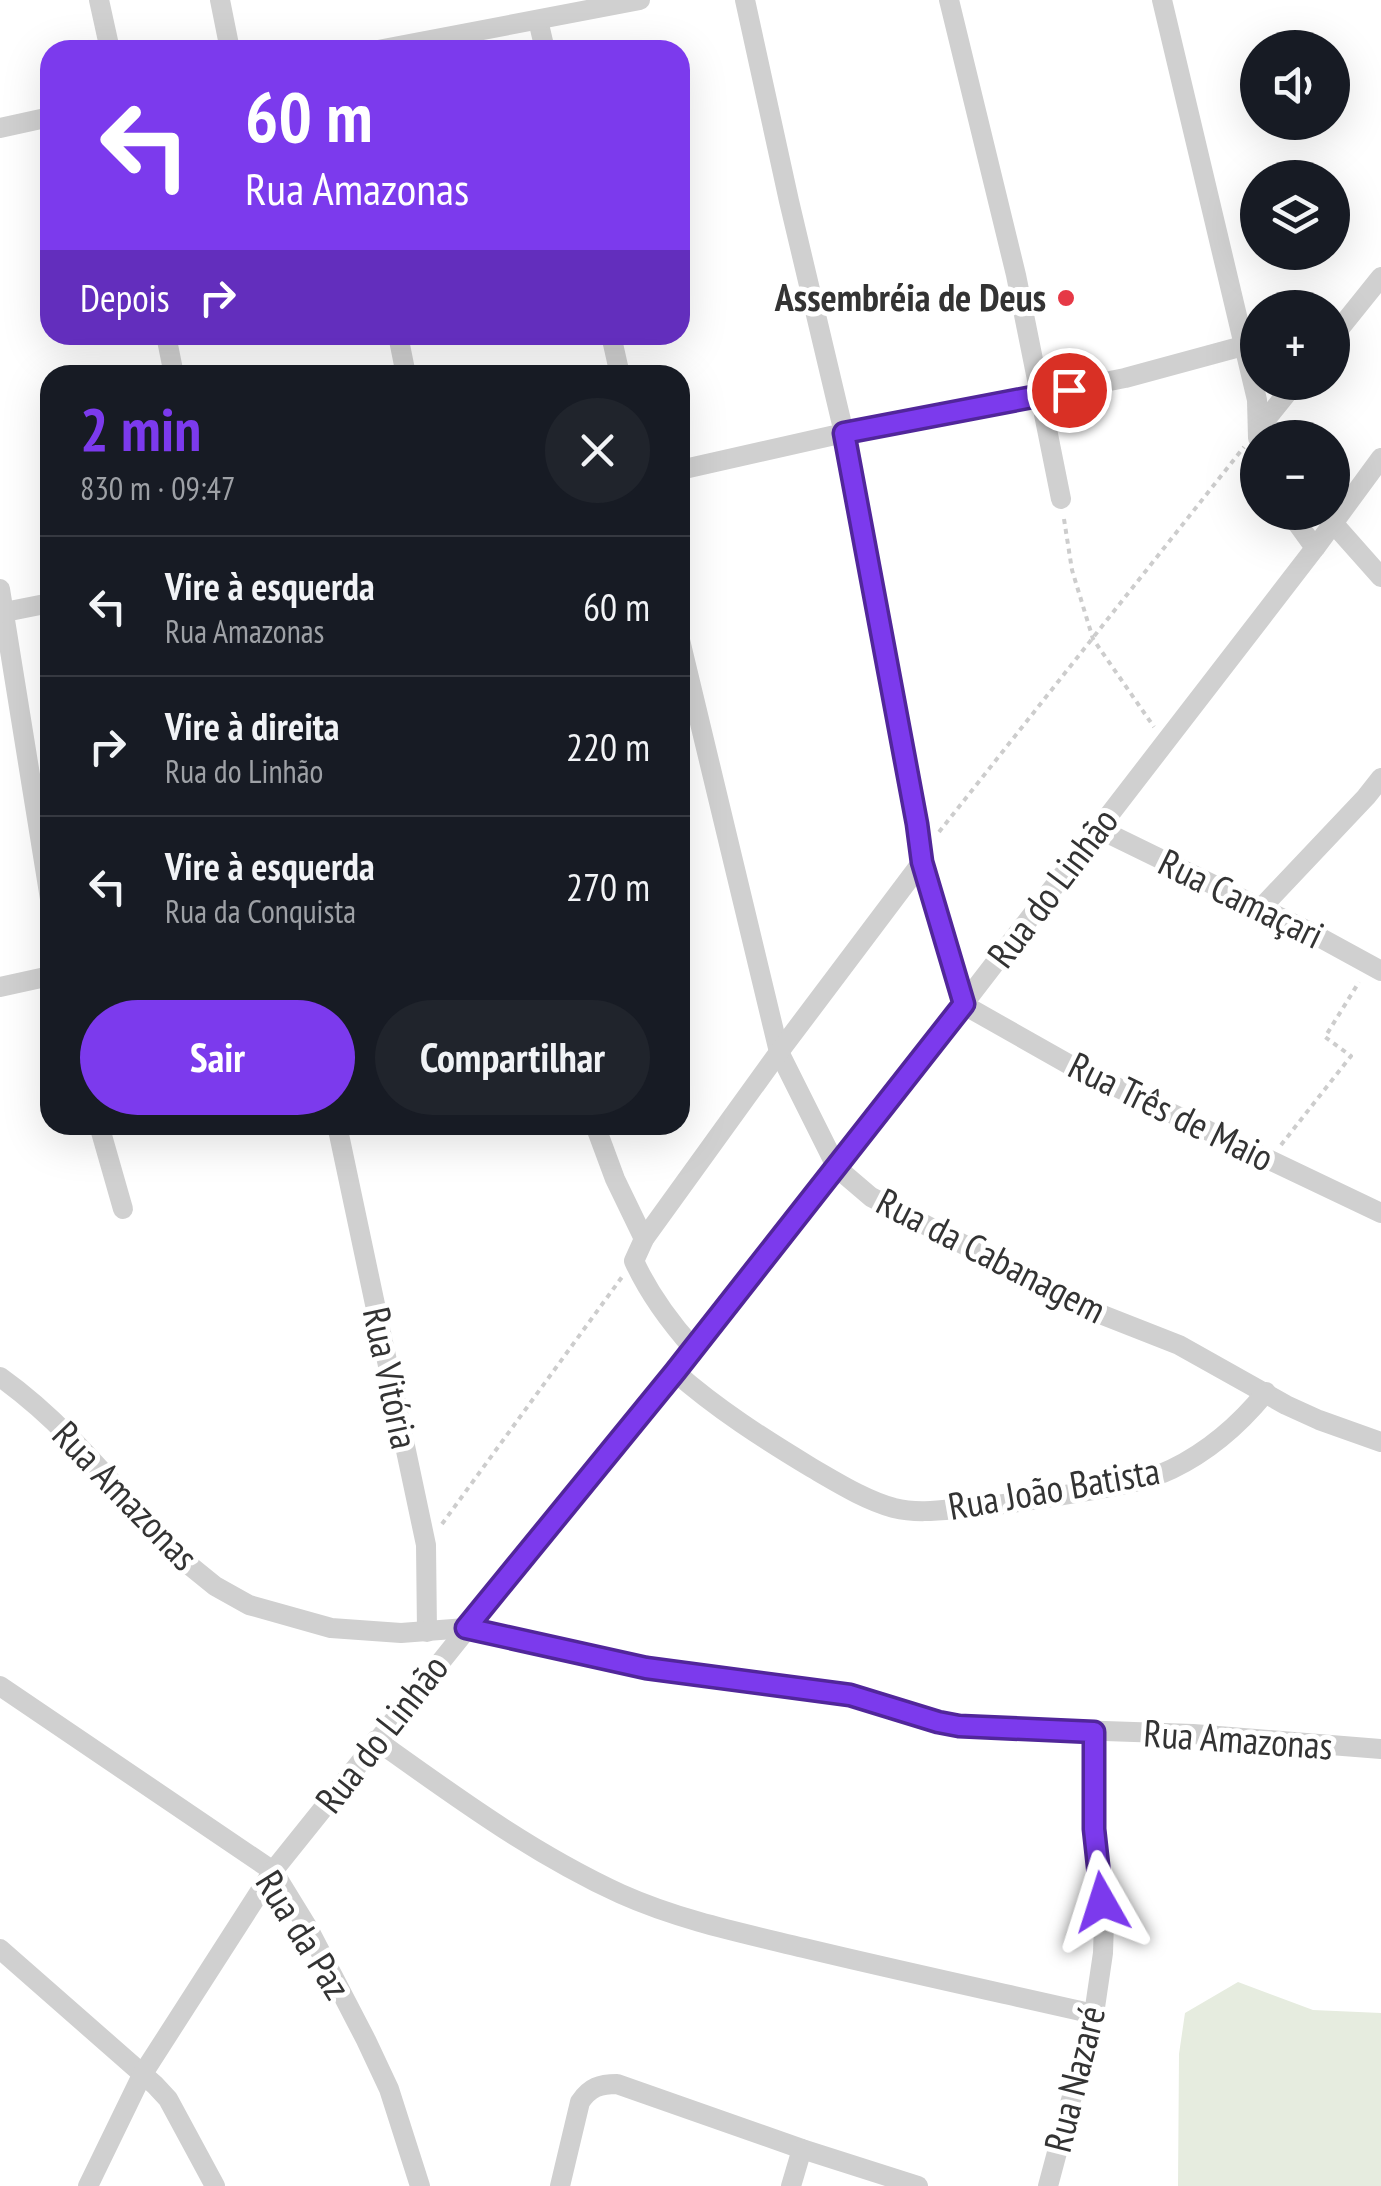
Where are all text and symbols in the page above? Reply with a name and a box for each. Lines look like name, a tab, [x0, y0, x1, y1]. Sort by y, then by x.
map controls	[1240, 30, 1350, 530]
button: sound	[1240, 30, 1350, 140]
text: 60 m	[245, 71, 373, 161]
icon: left	[80, 80, 210, 210]
text: Rua Amazonas	[245, 159, 469, 217]
button: layers	[1240, 160, 1350, 270]
icon: right	[190, 270, 245, 325]
place label: Assembréia de Deus	[774, 272, 1046, 321]
text: Depois	[80, 273, 170, 322]
marker: Assembréia de Deus	[1055, 287, 1077, 309]
button: +	[1240, 290, 1350, 400]
pin	[1027, 348, 1112, 433]
icon: arrive	[1042, 363, 1097, 418]
text: 2 min	[80, 390, 201, 468]
button: close	[545, 398, 650, 503]
button: −	[1240, 420, 1350, 530]
text: 830 m · 09:47	[80, 467, 235, 509]
text: Vire à esquerda	[165, 561, 375, 610]
icon: left	[80, 579, 135, 634]
text: 60 m	[583, 582, 650, 631]
text: Rua Amazonas	[165, 610, 324, 652]
text: Vire à direita	[165, 701, 340, 750]
icon: right	[80, 719, 135, 774]
text: 220 m	[566, 722, 650, 771]
text: Rua do Linhão	[165, 750, 323, 792]
street label: Rua do Linhão	[976, 797, 1128, 977]
street label: Rua Camaçari	[1151, 837, 1332, 959]
text: Vire à esquerda	[165, 841, 375, 890]
icon: left	[80, 859, 135, 914]
text: 270 m	[566, 862, 650, 911]
text: Rua da Conquista	[165, 890, 356, 932]
button: Sair	[80, 1000, 355, 1115]
button: Compartilhar	[375, 1000, 650, 1115]
street label: Rua Três de Maio	[1061, 1040, 1282, 1181]
street label: Rua da Cabanagem	[869, 1176, 1114, 1333]
street label: Rua Vitória	[353, 1302, 430, 1453]
street label: Rua Amazonas	[43, 1410, 209, 1580]
street label: Rua João Batista	[944, 1445, 1163, 1530]
street label: Rua do Linhão	[304, 1644, 458, 1822]
street label: Rua Amazonas	[1142, 1707, 1334, 1770]
position arrow	[1050, 1850, 1154, 1954]
street label: Rua da Paz	[246, 1861, 363, 2008]
street label: Rua Nazaré	[1032, 2001, 1115, 2157]

